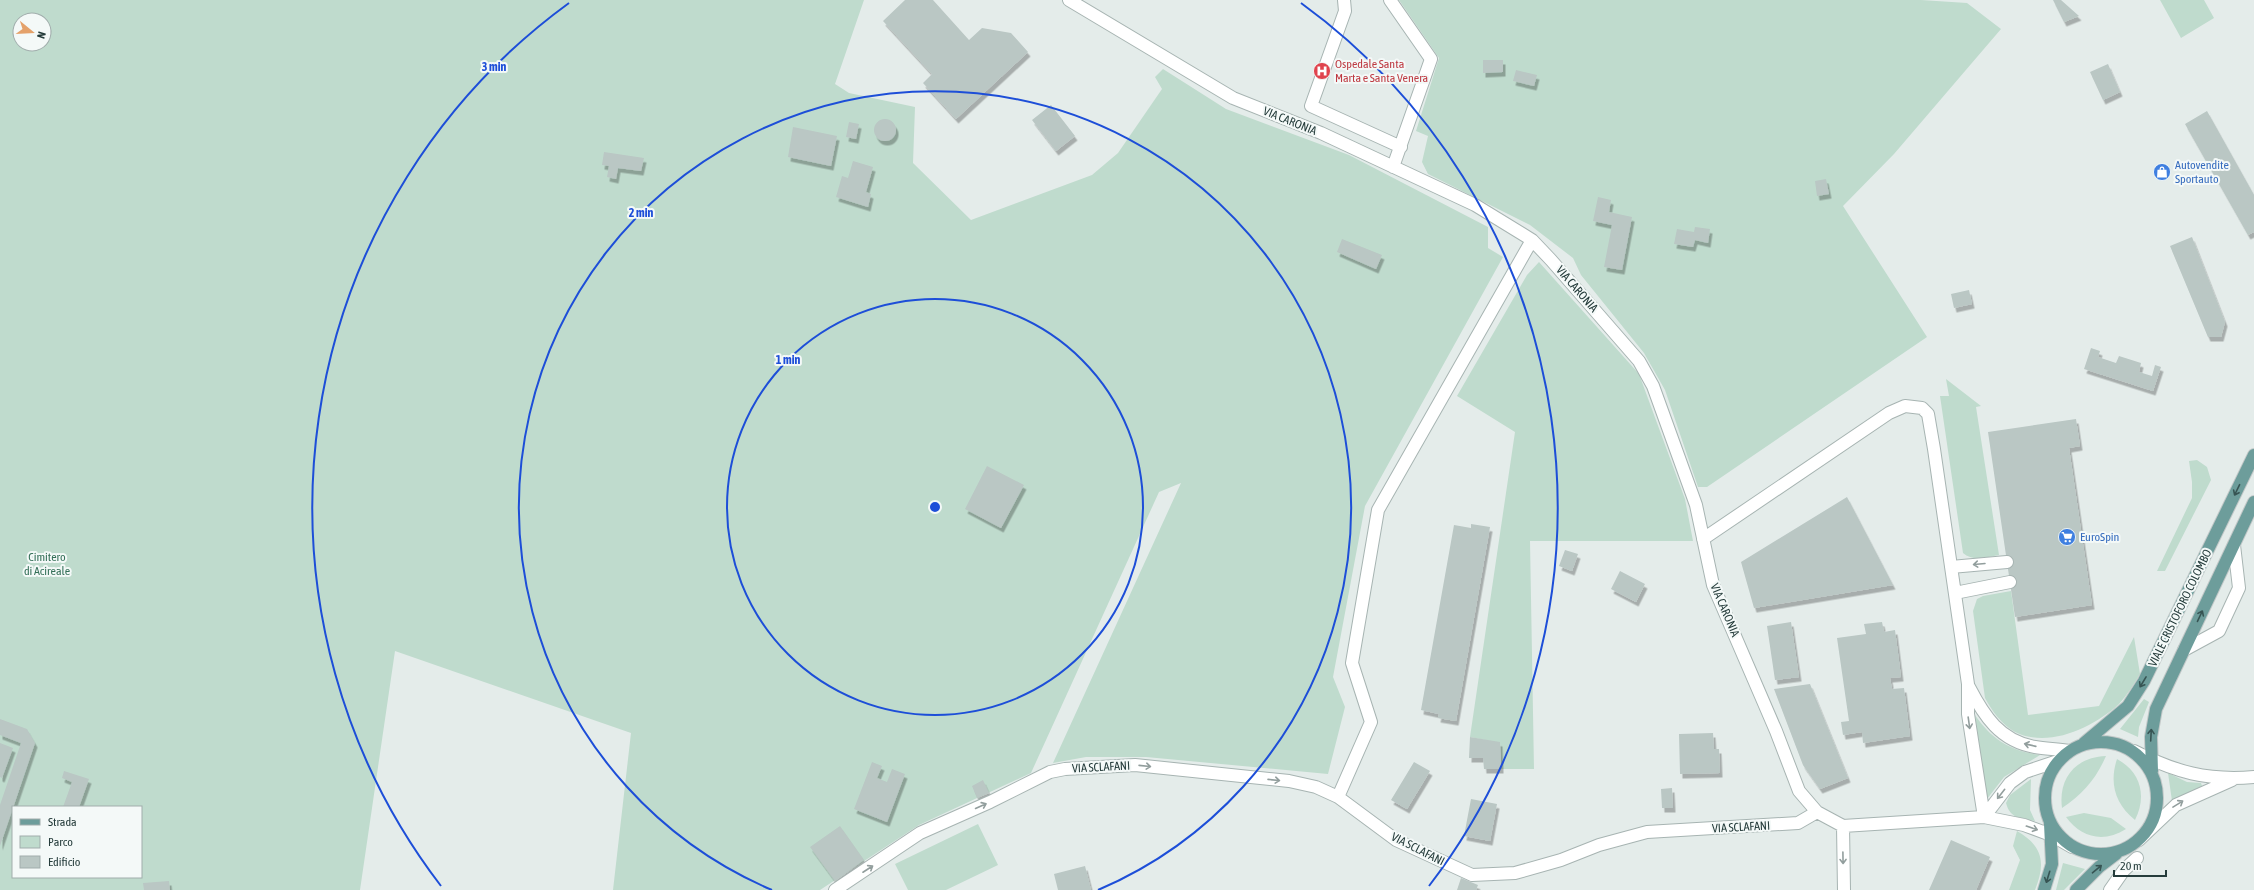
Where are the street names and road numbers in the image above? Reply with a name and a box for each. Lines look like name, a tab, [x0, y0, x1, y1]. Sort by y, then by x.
street label: VIA CARONIA	[1261, 104, 1319, 138]
street label: VIA CARONIA	[1553, 263, 1601, 315]
street label: VIALE CRISTOFORO COLOMBO	[2146, 547, 2214, 669]
street label: VIA CARONIA	[1707, 581, 1743, 639]
street label: VIA SCLAFANI	[1072, 758, 1130, 776]
street label: VIA SCLAFANI	[1712, 818, 1770, 836]
street label: VIA SCLAFANI	[1389, 830, 1447, 868]

